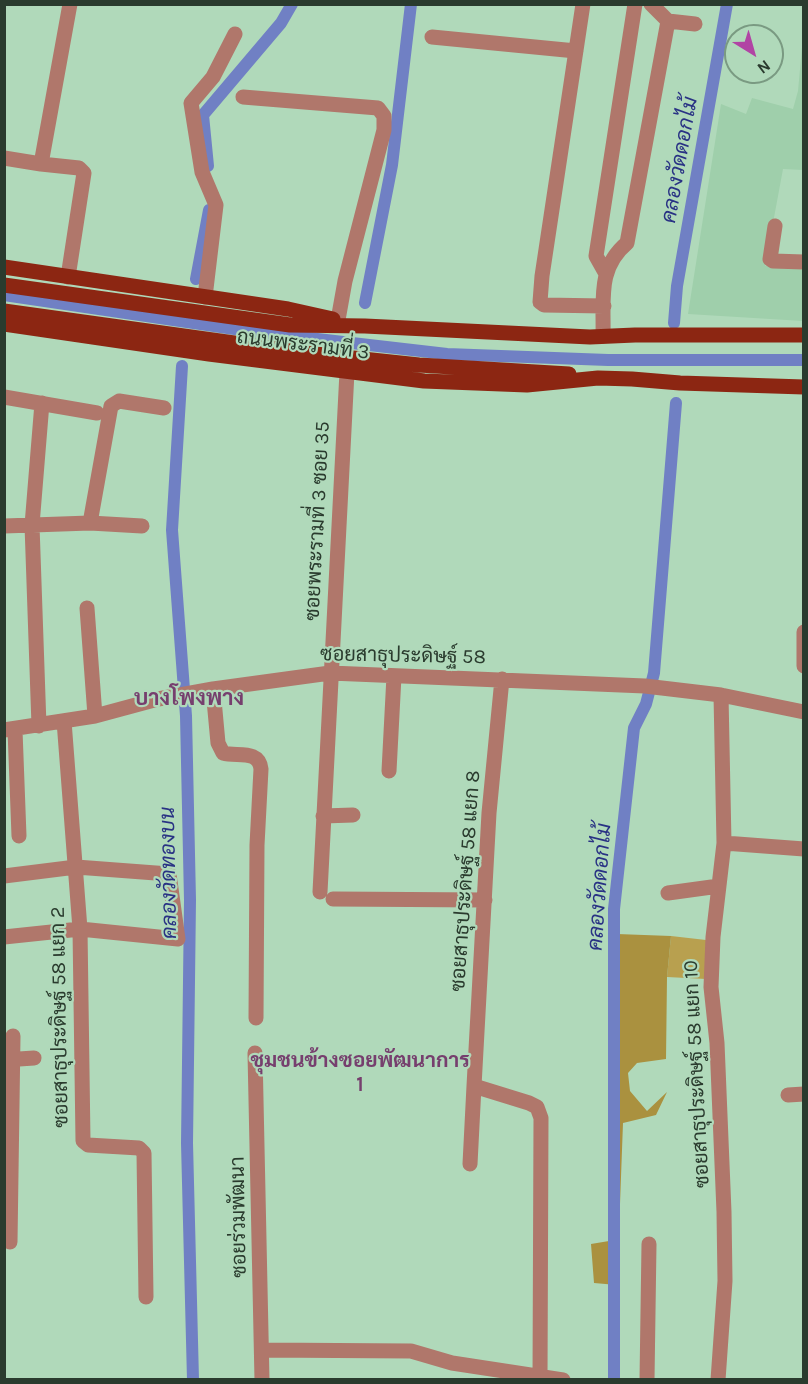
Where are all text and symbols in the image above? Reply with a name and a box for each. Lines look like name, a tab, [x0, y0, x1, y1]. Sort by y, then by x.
north arrow	[724, 24, 784, 84]
text: N	[754, 56, 774, 78]
water label: คลองวัดดอกไม้	[656, 95, 704, 225]
street label: ถนนพระรามที่ 3	[235, 325, 371, 365]
street label: ซอยพระรามที่ 3 ซอย 35	[301, 421, 335, 621]
street label: ซอยสาธุประดิษฐ์ 58	[320, 643, 486, 669]
district label: บางโพงพาง	[134, 686, 244, 712]
street label: ซอยสาธุประดิษฐ์ 58 แยก 8	[446, 769, 486, 993]
water label: คลองวัดทองบน	[155, 807, 183, 939]
water label: คลองวัดดอกไม้	[583, 822, 617, 952]
street label: ซอยสาธุประดิษฐ์ 58 แยก 2	[46, 906, 74, 1128]
street label: ซอยสาธุประดิษฐ์ 58 แยก 10	[679, 959, 715, 1189]
district label: ชุมชนข้างซอยพัฒนาการ 1	[250, 1048, 470, 1098]
street label: ซอยร่วมพัฒนา	[226, 1156, 252, 1278]

